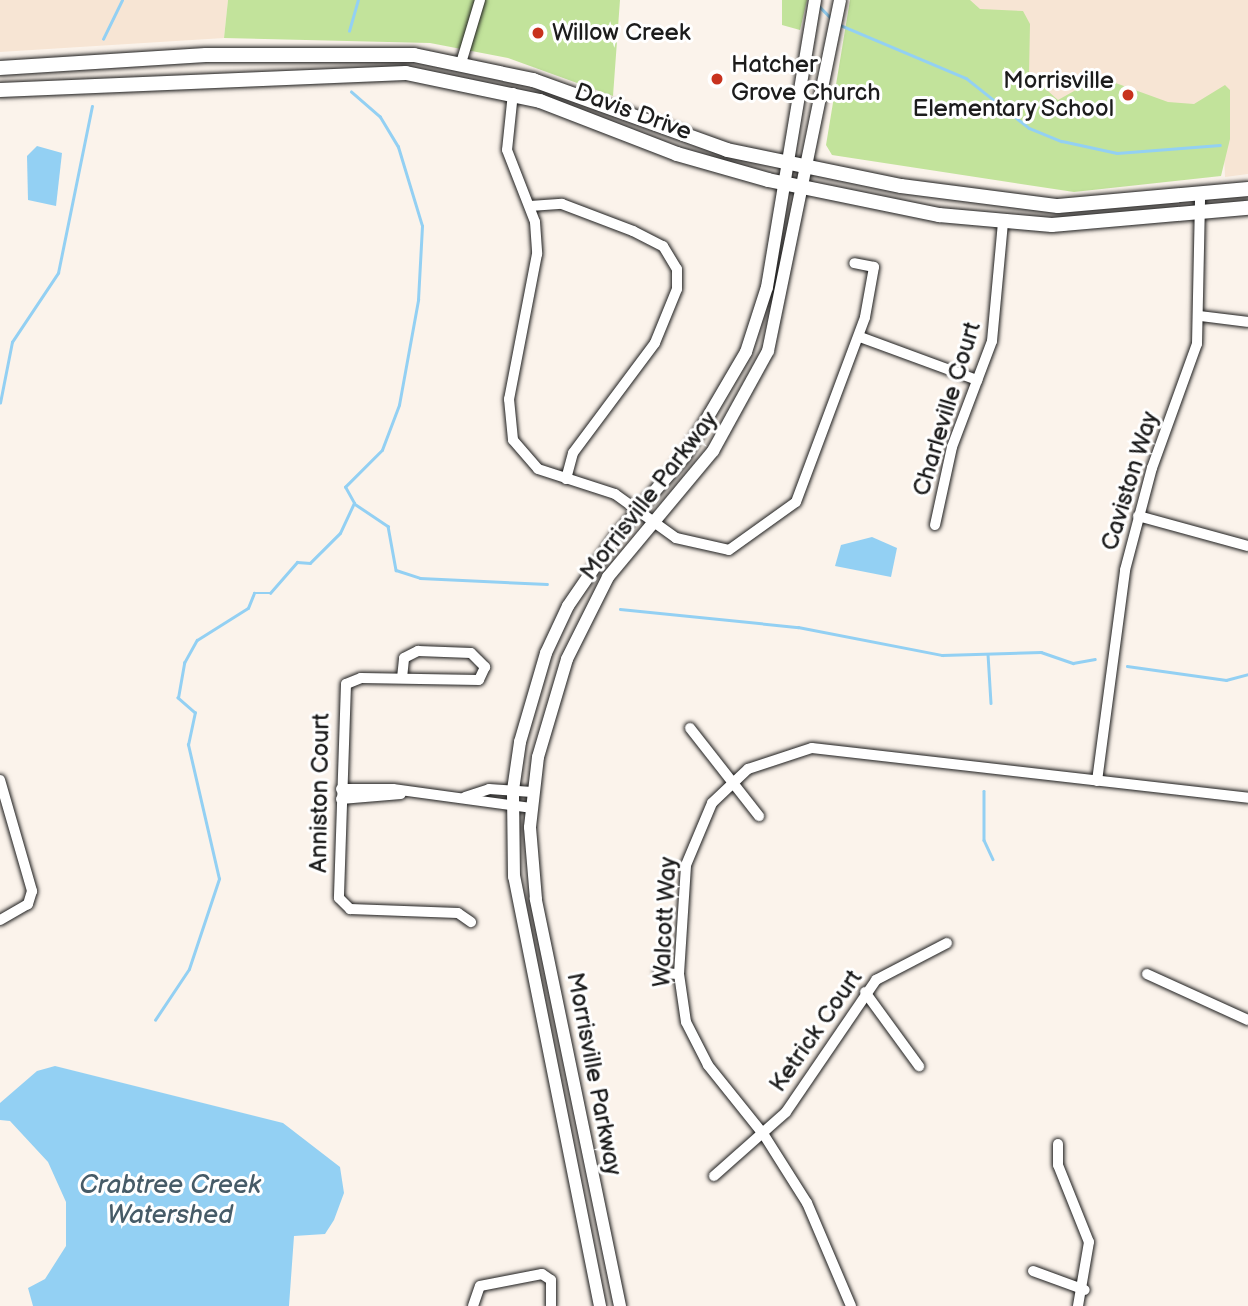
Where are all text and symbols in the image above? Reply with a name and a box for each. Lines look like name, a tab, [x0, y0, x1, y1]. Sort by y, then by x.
place label: Willow Creek	[552, 19, 690, 47]
marker: Willow Creek	[530, 25, 546, 41]
place label: Hatcher Grove Church	[731, 51, 880, 107]
place label: Morrisville Elementary School	[911, 67, 1114, 123]
marker: Hatcher Grove Church	[709, 71, 725, 87]
street label: Davis Drive	[570, 77, 696, 147]
marker: Morrisville Elementary School	[1120, 87, 1136, 103]
street label: Charleville Court	[907, 319, 987, 499]
street label: Morrisville Parkway	[574, 406, 724, 586]
street label: Caviston Way	[1095, 407, 1165, 555]
street label: Anniston Court	[304, 713, 336, 873]
street label: Walcott Way	[647, 856, 683, 988]
street label: Ketrick Court	[763, 964, 869, 1098]
street label: Morrisville Parkway	[560, 970, 628, 1178]
water label: Crabtree Creek Watershed	[79, 1170, 261, 1232]

